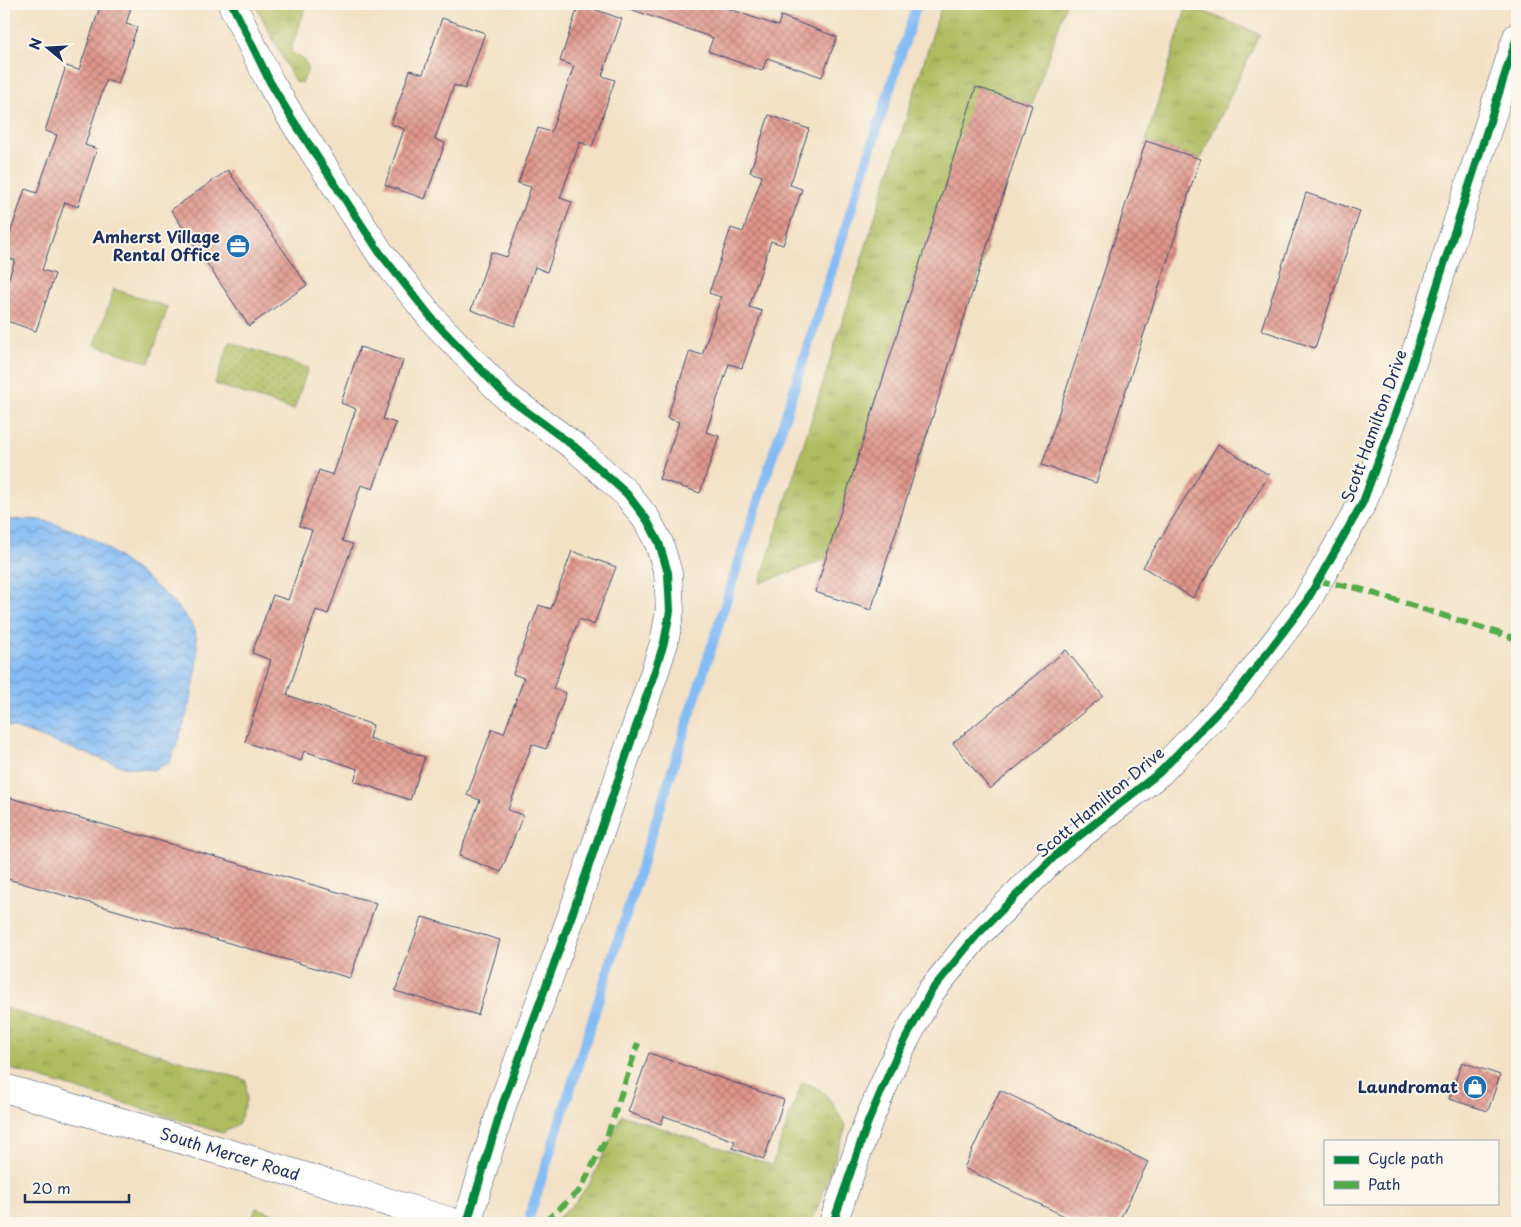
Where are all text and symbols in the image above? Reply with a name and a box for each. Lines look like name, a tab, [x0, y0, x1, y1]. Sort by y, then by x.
north arrow	[22, 22, 72, 72]
text: N	[23, 35, 47, 52]
place label: Amherst Village Rental Office	[92, 224, 220, 266]
office icon: Amherst Village Rental Office	[225, 233, 251, 259]
street label: Scott Hamilton Drive	[1334, 346, 1412, 506]
street label: Scott Hamilton Drive	[1030, 740, 1169, 862]
place label: Laundromat	[1358, 1074, 1458, 1098]
shop icon: Laundromat	[1462, 1074, 1488, 1100]
street label: South Mercer Road	[158, 1120, 303, 1186]
legend	[1324, 1140, 1498, 1204]
text: Cycle path	[1368, 1146, 1444, 1169]
scale bar	[25, 1172, 129, 1204]
text: Path	[1368, 1172, 1400, 1195]
text: 20 m	[32, 1176, 71, 1199]

